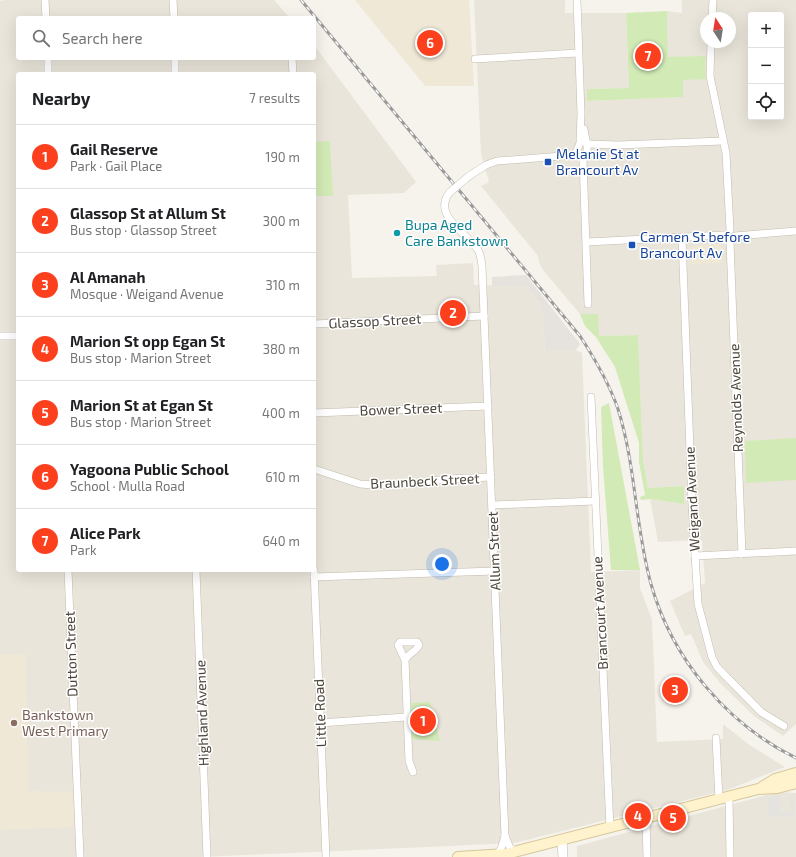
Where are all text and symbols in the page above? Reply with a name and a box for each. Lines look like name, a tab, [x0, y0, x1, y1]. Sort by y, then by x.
north arrow	[700, 12, 736, 48]
map controls	[748, 12, 784, 120]
button: +	[748, 12, 784, 48]
search box	[16, 16, 316, 60]
icon: search	[30, 27, 52, 49]
pin: 6	[417, 28, 443, 58]
text: Search here	[62, 29, 143, 47]
pin: 7	[635, 41, 661, 71]
button: −	[748, 48, 784, 84]
button: locate	[748, 84, 784, 120]
text: Nearby	[32, 88, 90, 108]
text: 7 results	[249, 90, 300, 106]
text: Gail Reserve	[70, 140, 158, 158]
place label: Melanie St at Brancourt Av	[556, 145, 639, 178]
text: 1	[42, 149, 48, 165]
text: 190 m	[265, 149, 300, 165]
marker: Melanie St at Brancourt Av	[543, 157, 553, 167]
text: Park · Gail Place	[70, 158, 162, 174]
text: Glassop St at Allum St	[70, 204, 226, 222]
text: 2	[41, 213, 49, 229]
text: 300 m	[263, 213, 300, 229]
place label: Bupa Aged Care Bankstown	[405, 216, 508, 249]
text: Bus stop · Glassop Street	[70, 222, 217, 238]
marker: Bupa Aged Care Bankstown	[392, 228, 402, 238]
place label: Carmen St before Brancourt Av	[640, 228, 750, 261]
marker: Carmen St before Brancourt Av	[627, 240, 637, 250]
text: Al Amanah	[70, 268, 145, 286]
text: 3	[41, 277, 49, 293]
text: 310 m	[265, 277, 300, 293]
text: Mosque · Weigand Avenue	[70, 286, 224, 302]
pin: 2	[440, 298, 466, 328]
street label: Glassop Street	[328, 310, 422, 331]
text: Marion St opp Egan St	[70, 332, 225, 350]
text: 4	[41, 341, 49, 357]
text: 380 m	[263, 341, 300, 357]
street label: Reynolds Avenue	[725, 343, 746, 453]
text: Bus stop · Marion Street	[70, 350, 211, 366]
text: Marion St at Egan St	[70, 396, 213, 414]
street label: Bower Street	[359, 399, 443, 418]
text: 5	[41, 405, 49, 421]
text: 400 m	[262, 405, 300, 421]
text: Bus stop · Marion Street	[70, 414, 211, 430]
street label: Weigand Avenue	[680, 446, 703, 552]
text: Yagoona Public School	[70, 460, 229, 478]
text: 6	[41, 469, 49, 485]
text: 610 m	[265, 469, 300, 485]
street label: Braunbeck Street	[370, 469, 480, 492]
text: School · Mulla Road	[70, 478, 185, 494]
street label: Allum Street	[484, 511, 503, 591]
text: Alice Park	[70, 524, 141, 542]
text: 7	[42, 533, 48, 549]
text: 640 m	[262, 533, 300, 549]
text: Park	[70, 542, 97, 558]
your location	[432, 554, 452, 574]
street label: Brancourt Avenue	[588, 556, 611, 670]
street label: Dutton Street	[61, 611, 80, 697]
street label: Highland Avenue	[191, 660, 212, 767]
pin: 3	[662, 675, 688, 705]
street label: Little Road	[310, 679, 329, 747]
place label: Bankstown West Primary	[22, 706, 109, 739]
pin: 1	[410, 706, 436, 736]
marker: Bankstown West Primary	[9, 718, 19, 728]
pin: 4	[625, 801, 651, 831]
pin: 5	[660, 803, 686, 833]

